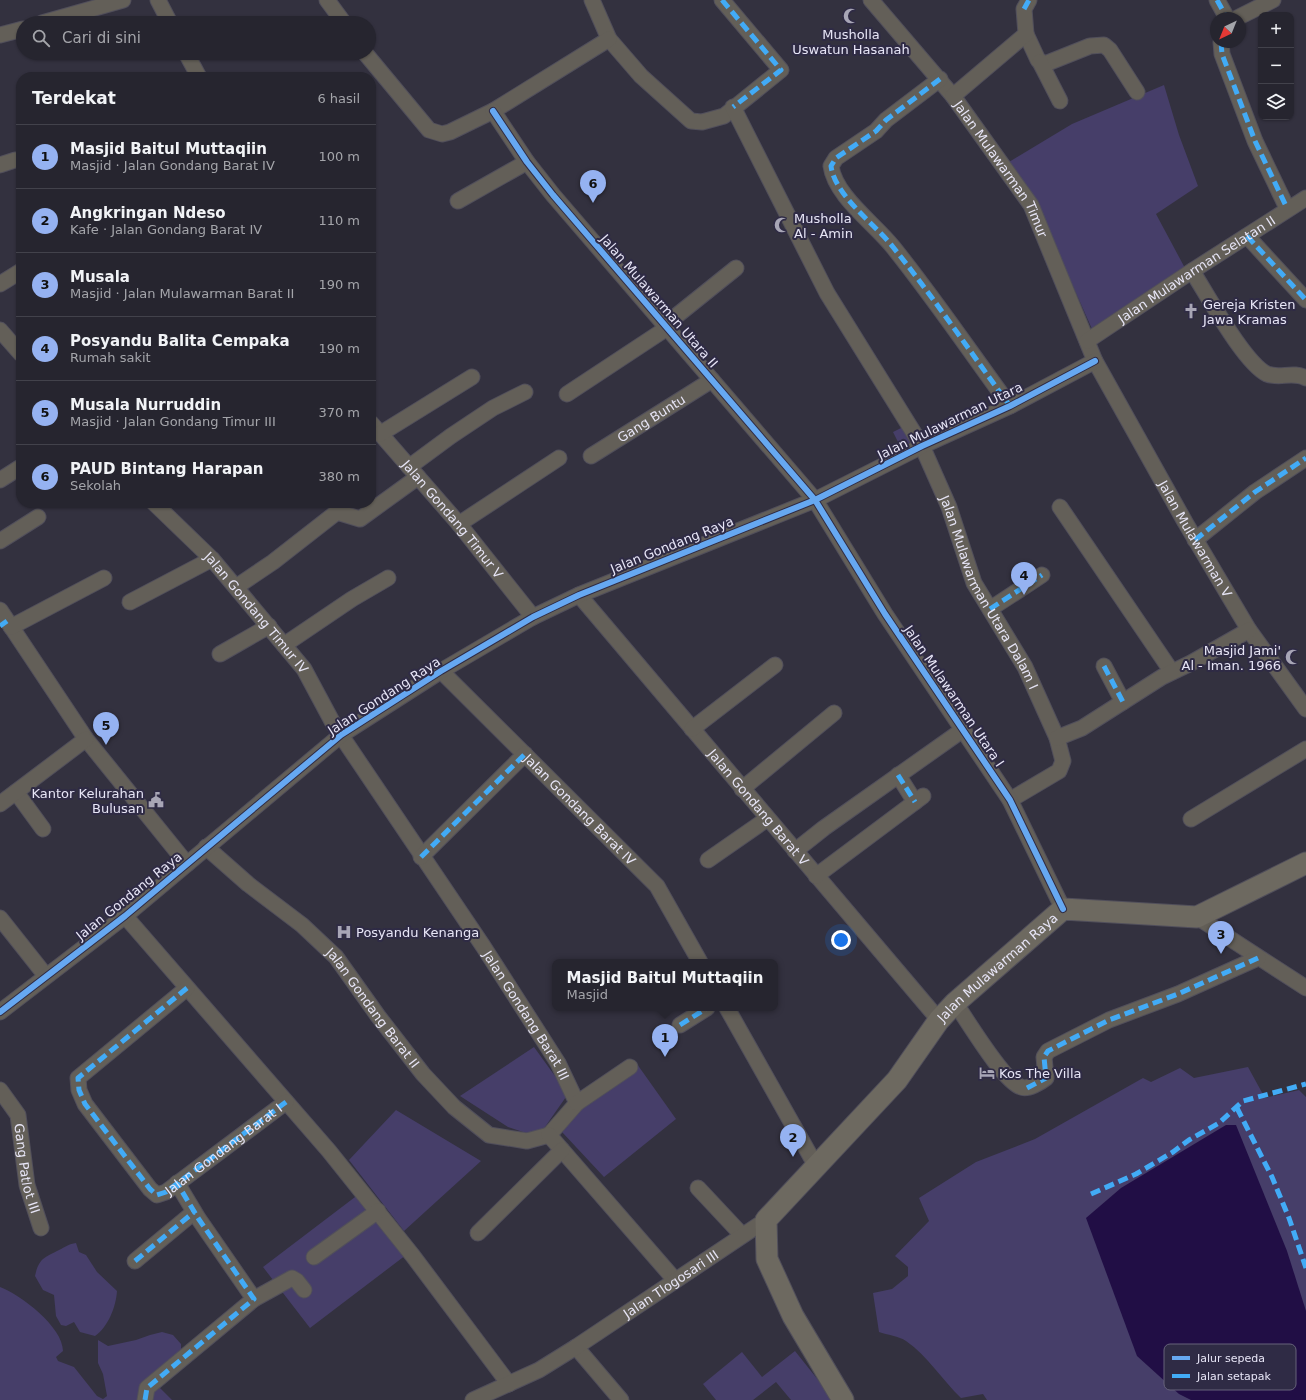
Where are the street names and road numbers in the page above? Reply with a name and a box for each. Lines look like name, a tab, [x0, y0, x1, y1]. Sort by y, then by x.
street label: Jalan Mulawarman Timur	[951, 97, 1051, 240]
street label: Jalan Mulawarman Selatan II	[1114, 212, 1278, 326]
street label: Jalan Mulawarman Utara II	[597, 231, 721, 371]
street label: Jalan Mulawarman Utara	[874, 379, 1025, 463]
street label: Gang Buntu	[614, 391, 688, 445]
street label: Jalan Gondang Timur V	[398, 456, 507, 581]
street label: Jalan Mulawarman V	[1155, 477, 1235, 600]
street label: Jalan Mulawarman Utara Dalam I	[937, 492, 1041, 691]
street label: Jalan Gondang Raya	[607, 513, 736, 577]
street label: Jalan Gondang Timur IV	[201, 548, 312, 676]
street label: Jalan Mulawarman Utara I	[900, 622, 1007, 770]
street label: Jalan Gondang Raya	[324, 654, 443, 739]
street label: Jalan Gondang Barat V	[705, 745, 812, 868]
street label: Jalan Gondang Barat IV	[520, 750, 639, 868]
street label: Jalan Gondang Raya	[73, 849, 185, 944]
street label: Jalan Mulawarman Raya	[933, 910, 1060, 1025]
street label: Jalan Gondang Barat II	[322, 944, 423, 1071]
street label: Jalan Gondang Barat III	[480, 947, 572, 1082]
street label: Jalan Gondang Barat I	[161, 1100, 285, 1198]
street label: Gang Patlot III	[12, 1122, 43, 1215]
street label: Jalan Tlogosari III	[620, 1247, 721, 1321]

